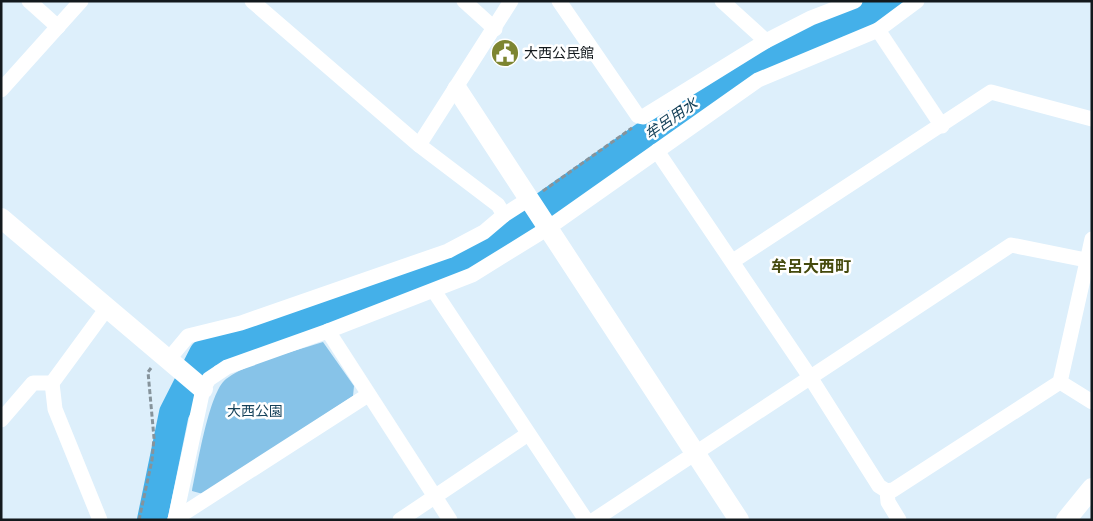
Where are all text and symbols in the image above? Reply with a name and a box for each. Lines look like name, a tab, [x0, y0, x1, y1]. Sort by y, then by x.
public building icon: 大西公民館	[490, 38, 520, 68]
place label: 大西公民館	[524, 45, 594, 62]
water label: 牟呂用水	[641, 93, 702, 144]
district label: 牟呂大西町	[771, 257, 851, 276]
park label: 大西公園	[227, 403, 283, 420]

